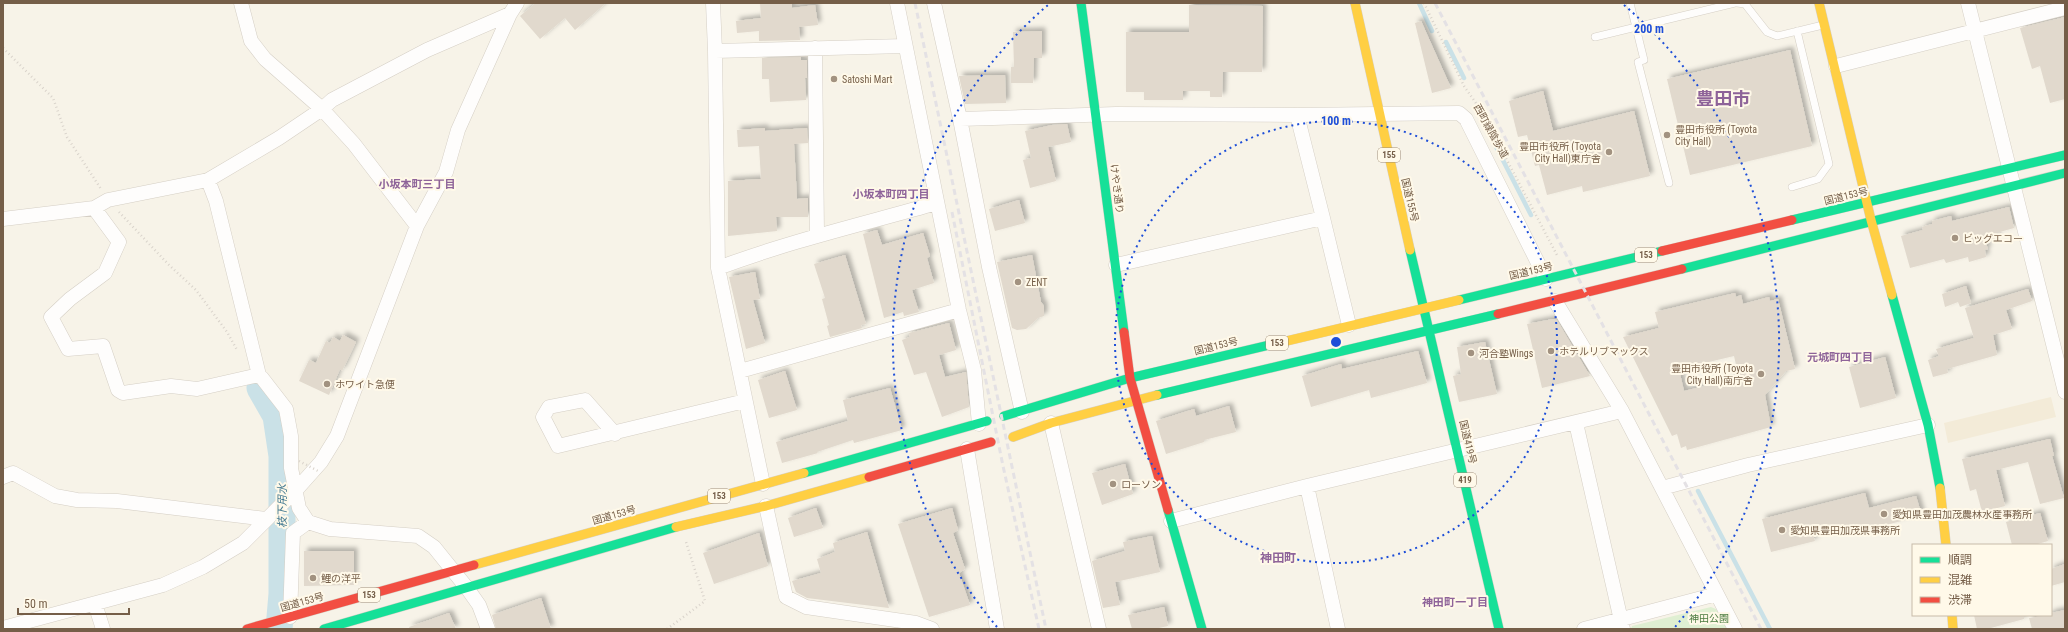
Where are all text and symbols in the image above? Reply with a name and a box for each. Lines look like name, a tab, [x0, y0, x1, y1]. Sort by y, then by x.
text: 200 m	[1634, 22, 1664, 36]
marker: Satoshi Mart	[829, 74, 839, 84]
place label: Satoshi Mart	[842, 74, 892, 85]
district label: 豊田市	[1696, 88, 1750, 109]
street label: 西町緑陰歩道	[1472, 102, 1510, 160]
text: 100 m	[1321, 114, 1351, 128]
place label: 豊田市役所 (Toyota City Hall)	[1675, 124, 1757, 148]
marker: 豊田市役所 (Toyota City Hall)	[1662, 130, 1672, 140]
place label: 豊田市役所 (Toyota City Hall)東庁舎	[1519, 141, 1601, 165]
marker: 豊田市役所 (Toyota City Hall)東庁舎	[1604, 147, 1614, 157]
road number: 155	[1378, 148, 1400, 162]
street label: けやき通り	[1108, 164, 1126, 214]
street label: 国道155号	[1400, 177, 1420, 223]
district label: 小坂本町三丁目	[379, 178, 456, 191]
street label: 国道153号	[1823, 185, 1869, 207]
district label: 小坂本町四丁目	[853, 188, 930, 201]
marker: ビッグエコー	[1950, 233, 1960, 243]
place label: ビッグエコー	[1963, 233, 2023, 244]
road number: 153	[1635, 248, 1657, 262]
street label: 国道153号	[1508, 261, 1554, 281]
marker: ZENT	[1013, 277, 1023, 287]
place label: ZENT	[1026, 277, 1047, 288]
street label: 国道153号	[1193, 335, 1239, 357]
centre of rings	[1329, 335, 1343, 349]
road number: 153	[1266, 336, 1288, 350]
marker: ホテルリブマックス	[1546, 346, 1556, 356]
place label: ホテルリブマックス	[1559, 346, 1649, 357]
marker: 河合塾Wings	[1466, 348, 1476, 358]
place label: 河合塾Wings	[1479, 348, 1534, 359]
district label: 元城町四丁目	[1807, 351, 1873, 364]
place label: 豊田市役所 (Toyota City Hall)南庁舎	[1671, 363, 1753, 387]
marker: 豊田市役所 (Toyota City Hall)南庁舎	[1756, 369, 1766, 379]
marker: ホワイト急便	[322, 379, 332, 389]
place label: ホワイト急便	[335, 379, 395, 390]
street label: 国道419号	[1458, 419, 1478, 465]
road number: 419	[1454, 473, 1476, 487]
marker: ローソン	[1108, 479, 1118, 489]
place label: ローソン	[1121, 479, 1161, 490]
water label: 枝下用水	[276, 483, 289, 528]
road number: 153	[708, 489, 730, 503]
street label: 国道153号	[591, 504, 637, 526]
marker: 愛知県豊田加茂農林水産事務所	[1879, 509, 1889, 519]
place label: 愛知県豊田加茂農林水産事務所	[1892, 509, 2032, 520]
marker: 愛知県豊田加茂県事務所	[1777, 525, 1787, 535]
place label: 愛知県豊田加茂県事務所	[1790, 525, 1900, 536]
legend	[1912, 544, 2052, 616]
district label: 神田町	[1260, 551, 1296, 565]
text: 順調	[1948, 553, 1972, 567]
marker: 鯉の洋平	[308, 573, 318, 583]
place label: 鯉の洋平	[321, 573, 361, 584]
text: 混雑	[1948, 573, 1972, 587]
road number: 153	[358, 588, 380, 602]
scale bar	[18, 590, 129, 616]
street label: 国道153号	[279, 591, 325, 613]
text: 渋滞	[1948, 593, 1972, 607]
district label: 神田町一丁目	[1422, 596, 1488, 609]
text: 50 m	[24, 597, 48, 611]
park label: 神田公園	[1689, 613, 1729, 624]

